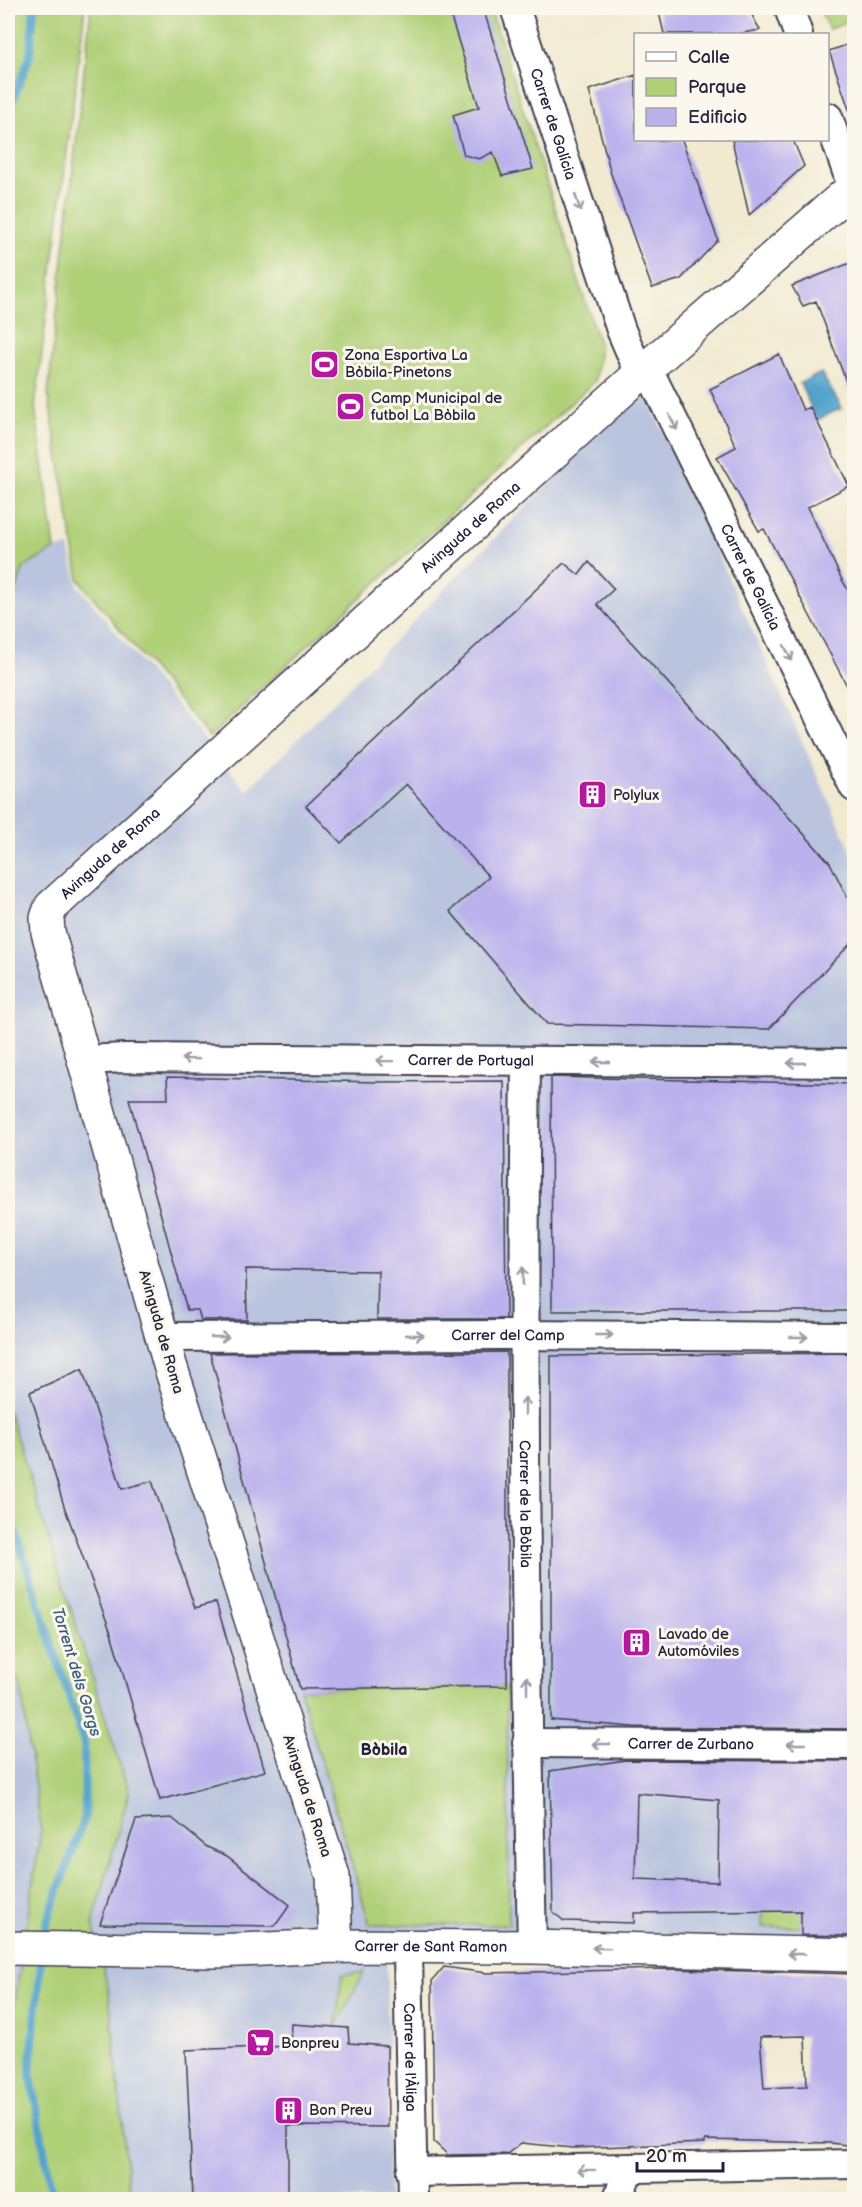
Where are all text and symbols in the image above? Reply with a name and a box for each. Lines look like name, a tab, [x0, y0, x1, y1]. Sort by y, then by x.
legend	[634, 33, 829, 141]
text: Calle	[688, 47, 730, 68]
street label: Carrer de Galícia	[526, 66, 580, 182]
text: Parque	[688, 77, 746, 98]
text: Edificio	[688, 107, 747, 128]
one-way arrow	[574, 193, 585, 212]
place label: Zona Esportiva La Bòbila-Pinetons	[344, 346, 468, 382]
sports icon: Zona Esportiva La Bòbila-Pinetons	[308, 348, 340, 380]
place label: Camp Municipal de futbol La Bòbila	[371, 389, 502, 425]
sports icon: Camp Municipal de futbol La Bòbila	[334, 391, 366, 423]
one-way arrow	[667, 413, 679, 431]
street label: Avinguda de Roma	[417, 477, 524, 577]
street label: Carrer de Galícia	[716, 521, 785, 633]
one-way arrow	[782, 644, 794, 662]
building icon: Polylux	[576, 779, 608, 811]
place label: Polylux	[613, 786, 659, 805]
street label: Avinguda de Roma	[57, 803, 164, 903]
street label: Carrer de Portugal	[408, 1050, 534, 1070]
one-way arrow	[181, 1053, 201, 1065]
one-way arrow	[376, 1055, 396, 1067]
one-way arrow	[592, 1056, 612, 1068]
one-way arrow	[787, 1057, 807, 1069]
one-way arrow	[518, 1267, 529, 1287]
street label: Avinguda de Roma	[134, 1268, 188, 1396]
street label: Carrer del Camp	[451, 1325, 565, 1345]
one-way arrow	[593, 1329, 613, 1341]
one-way arrow	[405, 1330, 425, 1341]
one-way arrow	[210, 1331, 230, 1343]
one-way arrow	[788, 1331, 808, 1343]
one-way arrow	[519, 1396, 531, 1416]
street label: Carrer de la Bòbila	[515, 1440, 535, 1568]
water label: Torrent dels Gorgs	[47, 1605, 105, 1739]
place label: Lavado de Automóviles	[658, 1625, 740, 1661]
building icon: Lavado de Automóviles	[621, 1627, 653, 1659]
one-way arrow	[521, 1675, 533, 1695]
street label: Avinguda de Roma	[278, 1732, 336, 1860]
street label: Carrer de Zurbano	[628, 1734, 754, 1754]
one-way arrow	[592, 1738, 612, 1749]
one-way arrow	[787, 1738, 807, 1750]
district label: Bòbila	[361, 1741, 407, 1760]
street label: Carrer de Sant Ramon	[354, 1937, 507, 1956]
one-way arrow	[592, 1943, 612, 1954]
one-way arrow	[787, 1948, 807, 1959]
street label: Carrer de l'Àliga	[399, 2003, 421, 2112]
supermarket icon: Bonpreu	[244, 2027, 276, 2059]
place label: Bonpreu	[281, 2034, 339, 2053]
building icon: Bon Preu	[272, 2094, 304, 2126]
place label: Bon Preu	[309, 2101, 372, 2120]
scale bar	[637, 2135, 722, 2173]
text: 20 m	[646, 2146, 687, 2167]
one-way arrow	[577, 2164, 597, 2175]

